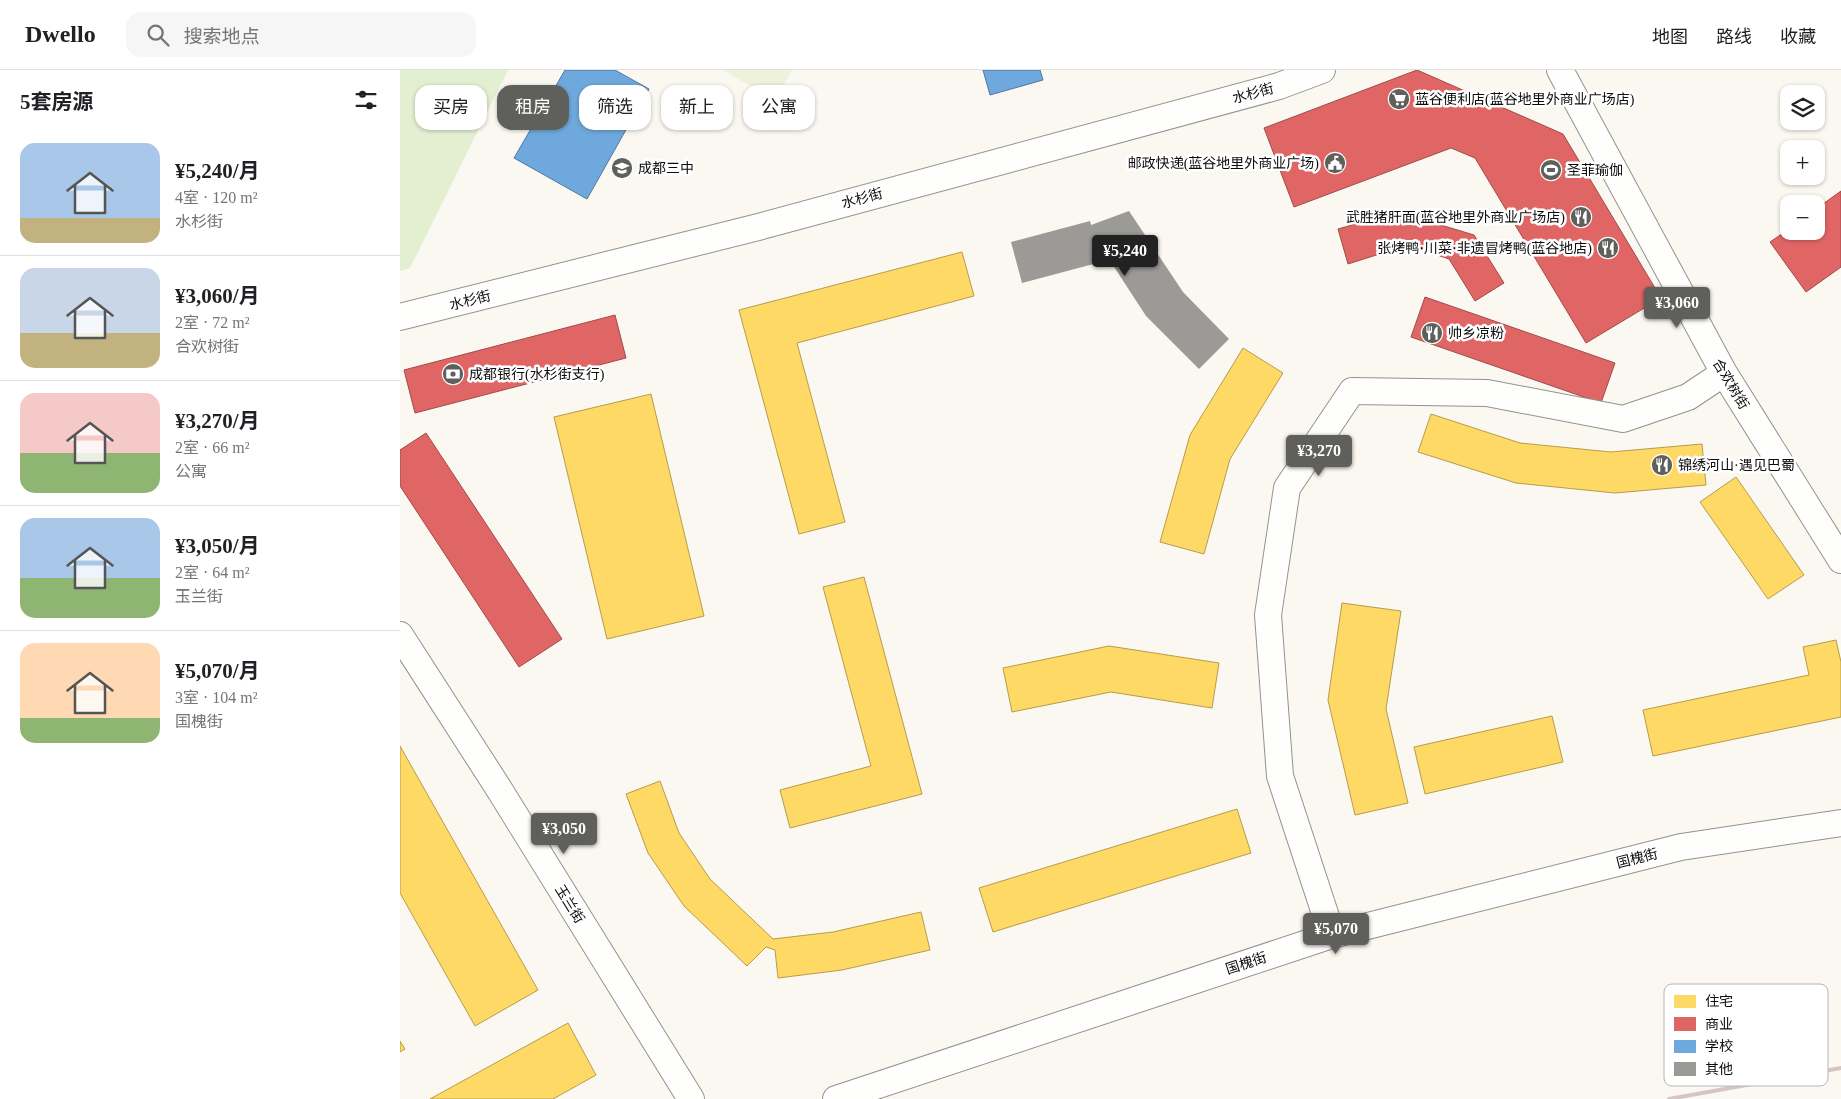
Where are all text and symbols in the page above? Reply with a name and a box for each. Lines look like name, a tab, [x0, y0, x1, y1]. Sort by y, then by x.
search box	[126, 12, 476, 57]
text: Dwello	[25, 21, 96, 47]
icon: search	[144, 21, 172, 49]
text: 搜索地点	[184, 26, 260, 47]
text: 地图	[1652, 27, 1688, 47]
text: 路线	[1716, 27, 1752, 47]
text: 收藏	[1780, 27, 1816, 47]
street label: 水杉街	[1231, 81, 1275, 106]
chip: 买房	[415, 85, 487, 130]
chip: 租房	[497, 85, 569, 130]
chip: 筛选	[579, 85, 651, 130]
chip: 新上	[661, 85, 733, 130]
chip: 公寓	[743, 85, 815, 130]
map controls	[1780, 85, 1825, 240]
button: layers	[1780, 85, 1825, 130]
icon: filters	[352, 86, 380, 114]
supermarket icon: 蓝谷便利店(蓝谷地里外商业广场店)	[1387, 87, 1411, 111]
text: 5套房源	[20, 90, 94, 114]
place label: 蓝谷便利店(蓝谷地里外商业广场店)	[1415, 91, 1635, 108]
button: +	[1780, 140, 1825, 185]
public building icon: 邮政快递(蓝谷地里外商业广场)	[1323, 151, 1347, 175]
place label: 邮政快递(蓝谷地里外商业广场)	[1128, 155, 1319, 172]
school or university icon: 成都三中	[610, 156, 634, 180]
sports icon: 圣菲瑜伽	[1539, 158, 1563, 182]
text: ¥5,240/月	[175, 159, 260, 183]
place label: 成都三中	[638, 161, 694, 176]
place label: 圣菲瑜伽	[1567, 162, 1623, 178]
icon: home	[60, 163, 120, 223]
street label: 水杉街	[840, 186, 884, 211]
text: 4室 · 120 m²	[175, 189, 258, 206]
button: −	[1780, 195, 1825, 240]
restaurant icon: 武胜猪肝面(蓝谷地里外商业广场店)	[1569, 205, 1593, 229]
place label: 武胜猪肝面(蓝谷地里外商业广场店)	[1346, 209, 1565, 226]
text: 水杉街	[175, 213, 223, 230]
pin: ¥5,240	[1084, 234, 1166, 277]
restaurant icon: 张烤鸭·川菜·非遗冒烤鸭(蓝谷地店)	[1596, 236, 1620, 260]
place label: 张烤鸭·川菜·非遗冒烤鸭(蓝谷地店)	[1377, 240, 1592, 257]
text: ¥5,240	[1103, 242, 1147, 259]
text: ¥3,060/月	[175, 284, 260, 308]
pin: ¥3,060	[1636, 286, 1718, 329]
icon: home	[60, 288, 120, 348]
street label: 水杉街	[448, 288, 492, 313]
text: ¥3,060	[1655, 294, 1699, 311]
text: 2室 · 72 m²	[175, 314, 250, 331]
restaurant icon: 帅乡凉粉	[1420, 321, 1444, 345]
place label: 帅乡凉粉	[1448, 325, 1504, 341]
text: 合欢树街	[175, 338, 239, 355]
street label: 合欢树街	[1710, 356, 1752, 412]
bank icon: 成都银行(水杉街支行)	[441, 362, 465, 386]
place label: 成都银行(水杉街支行)	[469, 367, 605, 383]
text: ¥3,270/月	[175, 409, 260, 433]
icon: home	[60, 413, 120, 473]
pin: ¥3,270	[1278, 434, 1360, 477]
text: 2室 · 66 m²	[175, 439, 250, 456]
text: ¥3,270	[1297, 442, 1341, 459]
restaurant icon: 锦绣河山·遇见巴蜀	[1650, 453, 1674, 477]
place label: 锦绣河山·遇见巴蜀	[1678, 458, 1795, 473]
text: 公寓	[175, 463, 207, 480]
text: ¥3,050/月	[175, 534, 260, 558]
icon: home	[60, 538, 120, 598]
text: 2室 · 64 m²	[175, 564, 250, 581]
text: 玉兰街	[175, 588, 223, 605]
text: ¥5,070/月	[175, 659, 260, 683]
icon: home	[60, 663, 120, 723]
text: 3室 · 104 m²	[175, 689, 258, 706]
text: 国槐街	[175, 713, 223, 730]
pin: ¥3,050	[523, 812, 605, 855]
text: ¥3,050	[542, 820, 586, 837]
street label: 国槐街	[1615, 846, 1659, 871]
street label: 玉兰街	[552, 882, 587, 926]
pin: ¥5,070	[1295, 912, 1377, 955]
text: ¥5,070	[1314, 920, 1358, 937]
street label: 国槐街	[1224, 950, 1268, 977]
legend	[1664, 984, 1828, 1086]
text: 住宅	[1705, 994, 1733, 1009]
text: 商业	[1705, 1017, 1733, 1032]
text: 学校	[1705, 1038, 1733, 1054]
text: 其他	[1705, 1062, 1733, 1077]

